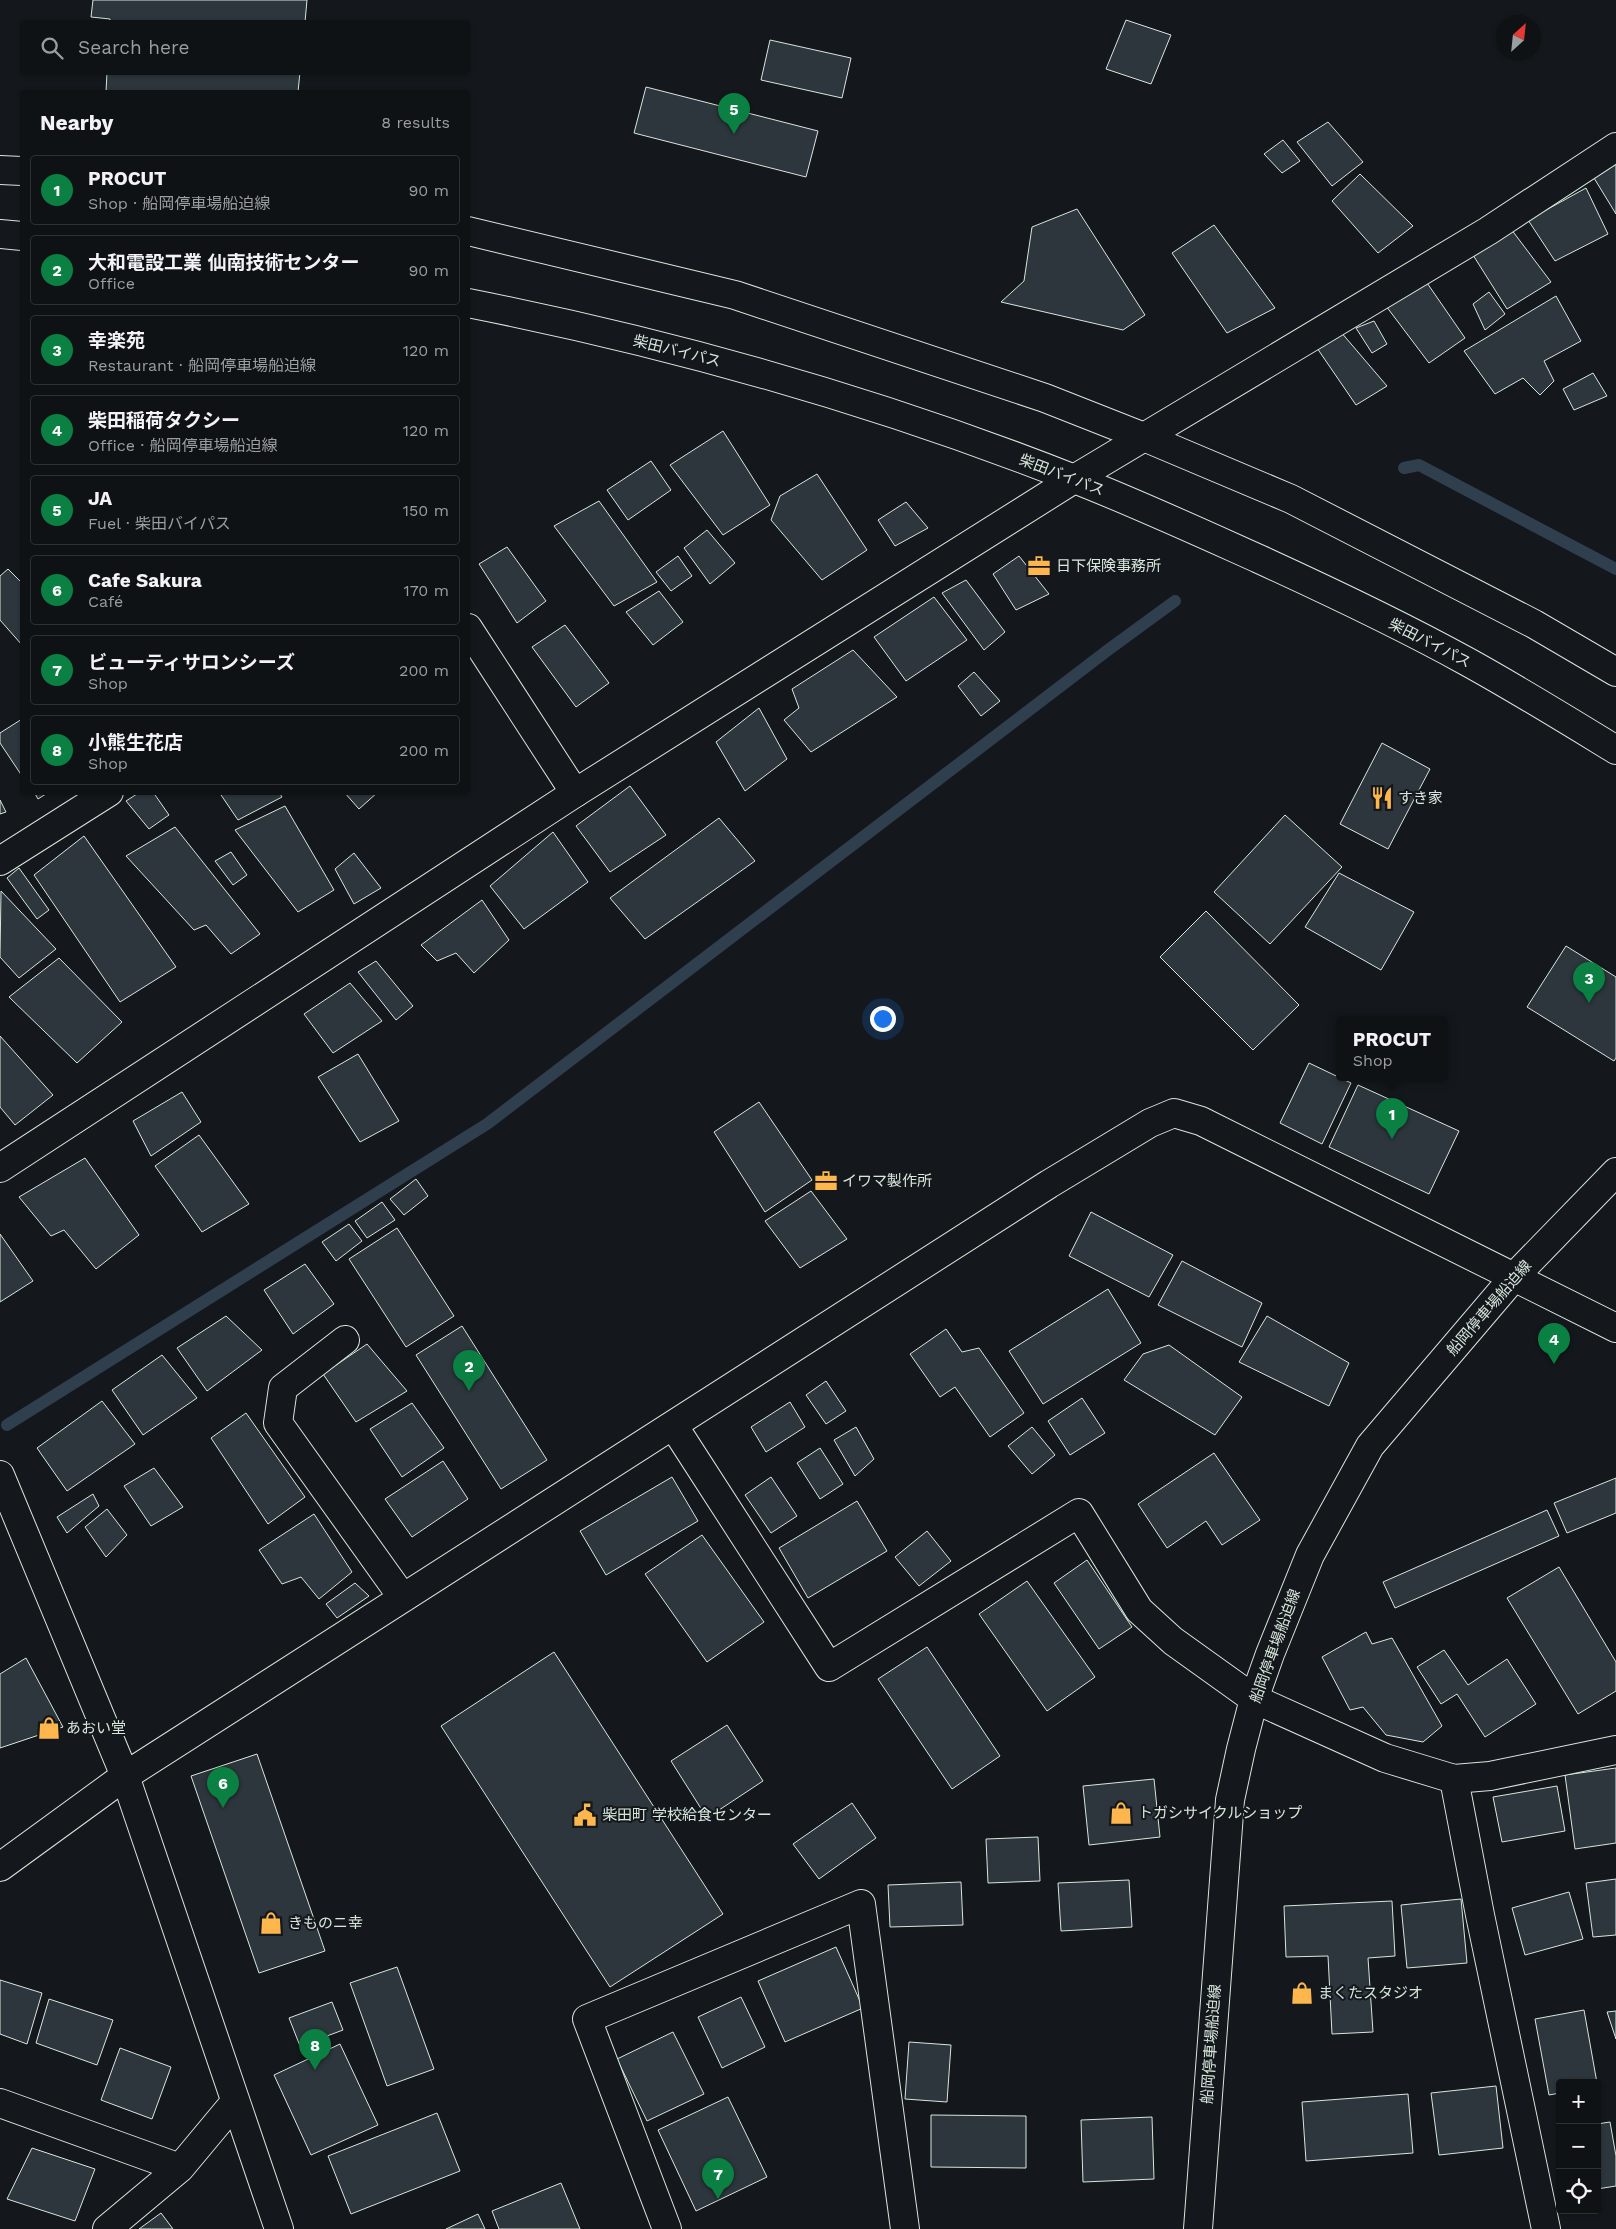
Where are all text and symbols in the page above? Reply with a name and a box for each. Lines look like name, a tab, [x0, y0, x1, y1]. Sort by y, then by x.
north arrow	[1496, 15, 1541, 60]
search box	[20, 20, 470, 75]
icon: search	[38, 34, 66, 62]
text: Search here	[78, 36, 189, 59]
pin: 5	[718, 93, 750, 134]
text: Nearby	[40, 110, 113, 135]
text: 8 results	[381, 113, 450, 132]
text: PROCUT	[88, 167, 167, 190]
text: 1	[54, 181, 60, 200]
text: 90 m	[408, 181, 449, 200]
text: Shop · 船岡停車場船迫線	[88, 194, 270, 213]
text: 大和電設工業 仙南技術センター	[88, 251, 359, 274]
text: 2	[52, 261, 62, 280]
text: 90 m	[408, 261, 449, 280]
text: Office	[88, 274, 135, 293]
text: 幸楽苑	[88, 329, 145, 352]
street label: 柴田バイパス	[631, 331, 723, 371]
text: 3	[52, 341, 62, 360]
text: 120 m	[403, 341, 449, 360]
text: Restaurant · 船岡停車場船迫線	[88, 356, 316, 375]
text: 柴田稲荷タクシー	[88, 409, 240, 432]
text: 4	[52, 421, 62, 440]
text: 120 m	[403, 421, 449, 440]
text: Office · 船岡停車場船迫線	[88, 436, 278, 455]
street label: 柴田バイパス	[1017, 451, 1107, 499]
text: JA	[88, 487, 112, 510]
text: 5	[52, 501, 62, 520]
text: 150 m	[403, 501, 449, 520]
text: Fuel · 柴田バイパス	[88, 514, 231, 533]
office icon: 日下保険事務所	[1026, 553, 1052, 579]
place label: 日下保険事務所	[1056, 557, 1161, 575]
text: Cafe Sakura	[88, 569, 202, 592]
text: 6	[52, 581, 62, 600]
text: 170 m	[403, 581, 449, 600]
text: Café	[88, 592, 123, 611]
street label: 柴田バイパス	[1386, 615, 1474, 671]
text: ビューティサロンシーズ	[88, 651, 295, 674]
text: 7	[52, 661, 62, 680]
text: 200 m	[399, 661, 449, 680]
text: Shop	[88, 674, 128, 693]
text: 小熊生花店	[88, 731, 183, 754]
text: 8	[52, 741, 62, 760]
text: 200 m	[399, 741, 449, 760]
text: Shop	[88, 754, 128, 773]
restaurant icon: すき家	[1369, 785, 1395, 811]
place label: すき家	[1398, 789, 1443, 807]
pin: 3	[1573, 962, 1605, 1003]
your location	[870, 1006, 896, 1032]
popup	[1336, 1016, 1448, 1081]
text: PROCUT	[1353, 1028, 1431, 1051]
text: Shop	[1353, 1051, 1393, 1070]
pin: 1	[1376, 1098, 1408, 1139]
office icon: イワマ製作所	[813, 1168, 839, 1194]
place label: イワマ製作所	[842, 1172, 932, 1190]
street label: 船岡停車場船迫線	[1443, 1257, 1535, 1359]
pin: 4	[1538, 1323, 1570, 1364]
pin: 2	[453, 1350, 485, 1391]
street label: 船岡停車場船迫線	[1246, 1587, 1304, 1705]
shop icon: あおい堂	[36, 1715, 62, 1741]
place label: あおい堂	[66, 1719, 126, 1737]
pin: 6	[207, 1767, 239, 1808]
shop icon: トガシサイクルショップ	[1108, 1800, 1134, 1826]
public building icon: 柴田町 学校給食センター	[572, 1802, 598, 1828]
place label: トガシサイクルショップ	[1138, 1804, 1302, 1822]
place label: 柴田町 学校給食センター	[602, 1806, 772, 1824]
shop icon: きものニ幸	[258, 1910, 284, 1936]
place label: きものニ幸	[288, 1914, 363, 1932]
shop icon: まくたスタジオ	[1289, 1980, 1315, 2006]
street label: 船岡停車場船迫線	[1198, 1984, 1224, 2104]
place label: まくたスタジオ	[1318, 1984, 1423, 2002]
pin: 8	[299, 2029, 331, 2070]
map controls	[1556, 2079, 1601, 2214]
button: +	[1556, 2079, 1601, 2124]
button: −	[1556, 2124, 1601, 2169]
pin: 7	[702, 2158, 734, 2199]
button: locate	[1556, 2169, 1601, 2214]

